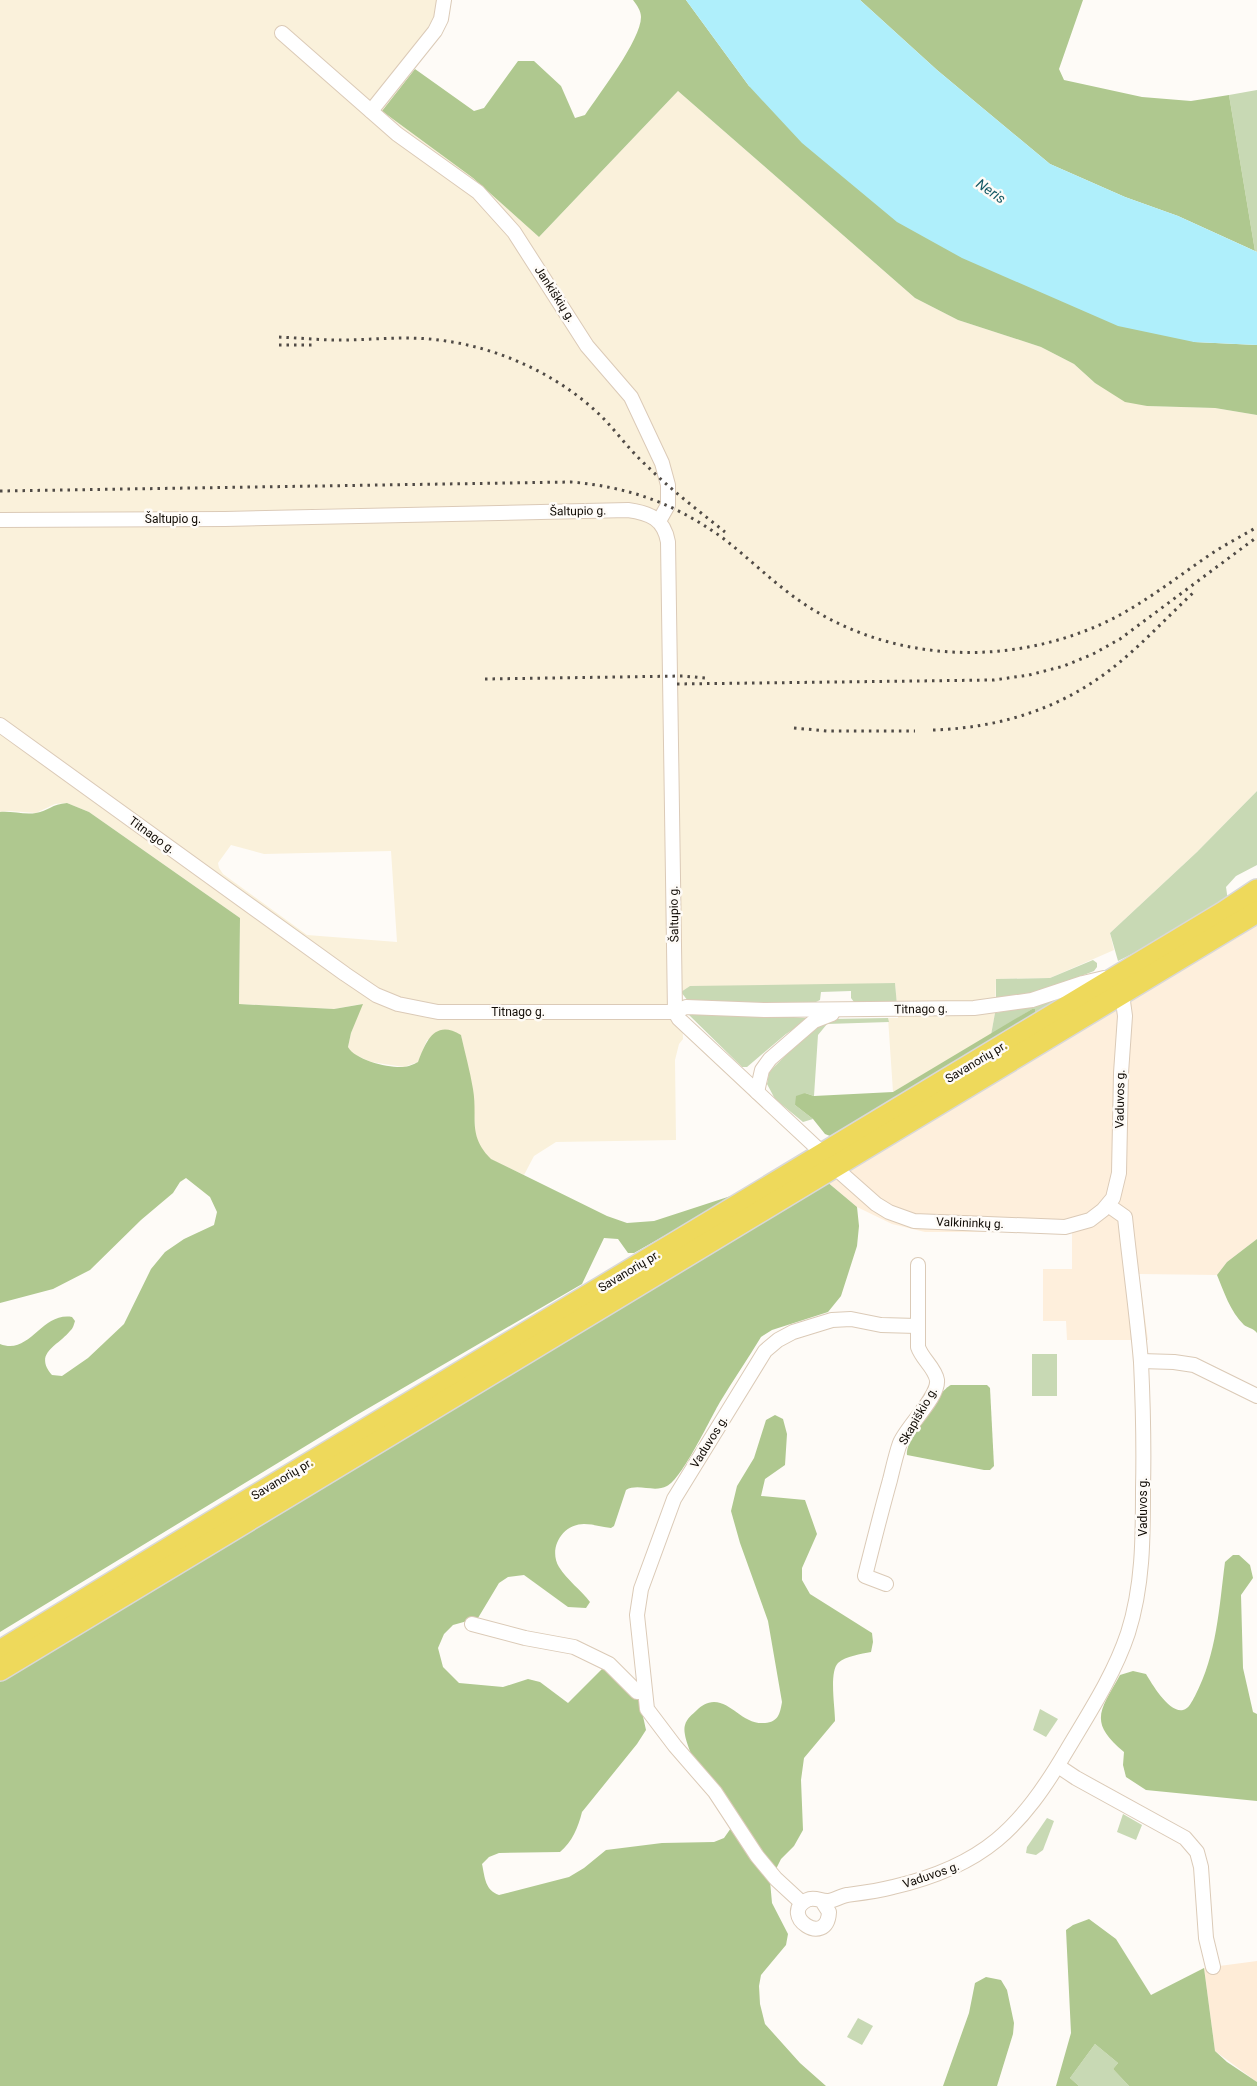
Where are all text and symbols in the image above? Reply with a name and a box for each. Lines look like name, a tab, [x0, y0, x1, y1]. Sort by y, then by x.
water label: Neris	[973, 175, 1009, 207]
street label: Jankiškių g.	[532, 264, 578, 324]
street label: Šaltupio g.	[550, 503, 606, 518]
street label: Šaltupio g.	[145, 511, 201, 526]
street label: Titnago g.	[126, 814, 178, 856]
street label: Šaltupio g.	[666, 886, 681, 942]
street label: Titnago g.	[894, 1002, 948, 1016]
street label: Titnago g.	[491, 1005, 545, 1019]
street label: Savanorių pr.	[943, 1038, 1009, 1086]
street label: Vaduvos g.	[1112, 1069, 1128, 1129]
street label: Valkininkų g.	[936, 1215, 1004, 1231]
street label: Savanorių pr.	[596, 1247, 662, 1295]
street label: Skapiškio g.	[896, 1385, 940, 1447]
street label: Vaduvos g.	[687, 1413, 731, 1471]
street label: Savanorių pr.	[249, 1455, 315, 1503]
street label: Vaduvos g.	[1136, 1478, 1150, 1536]
street label: Vaduvos g.	[901, 1859, 961, 1891]

